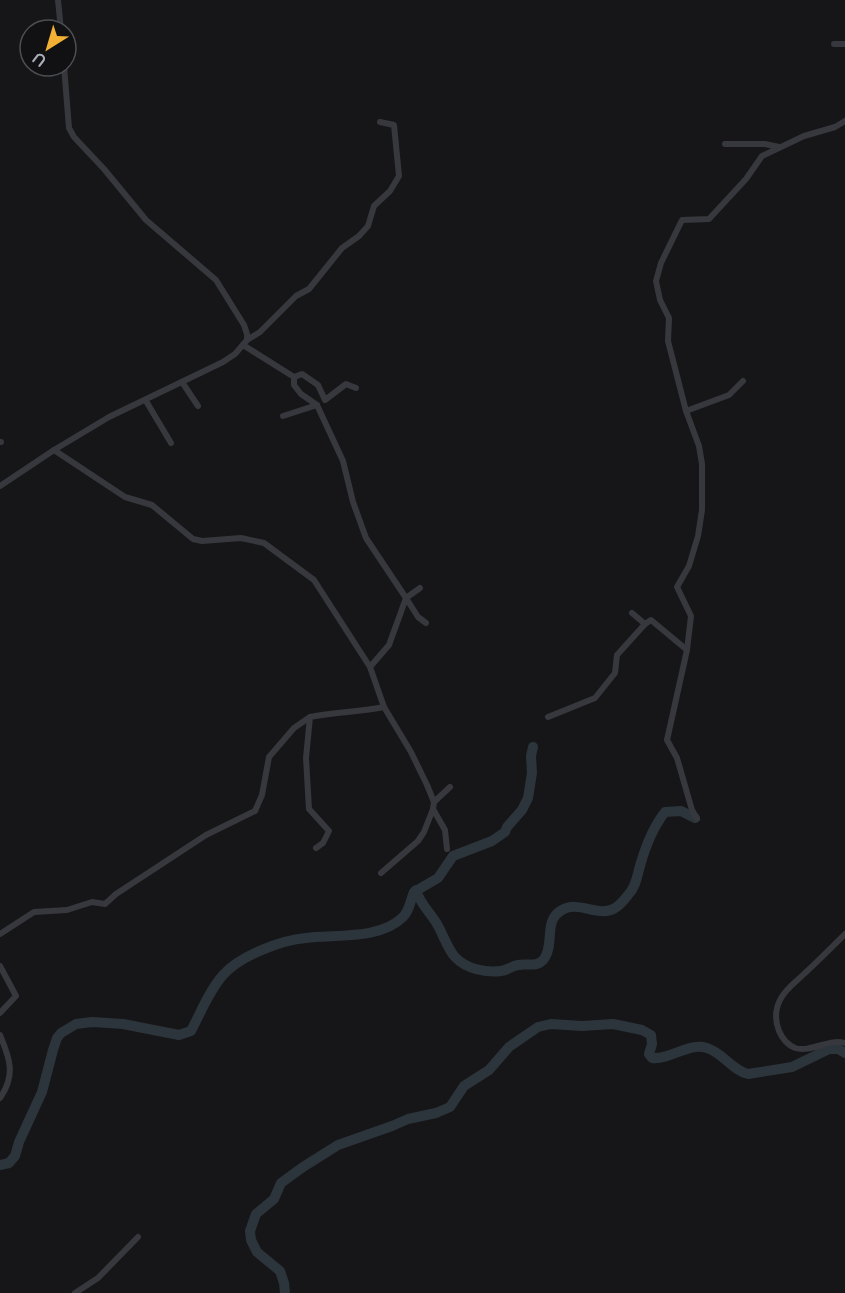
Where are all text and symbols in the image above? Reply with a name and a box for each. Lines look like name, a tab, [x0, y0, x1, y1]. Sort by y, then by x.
north arrow	[18, 18, 78, 78]
text: U	[29, 48, 50, 71]

